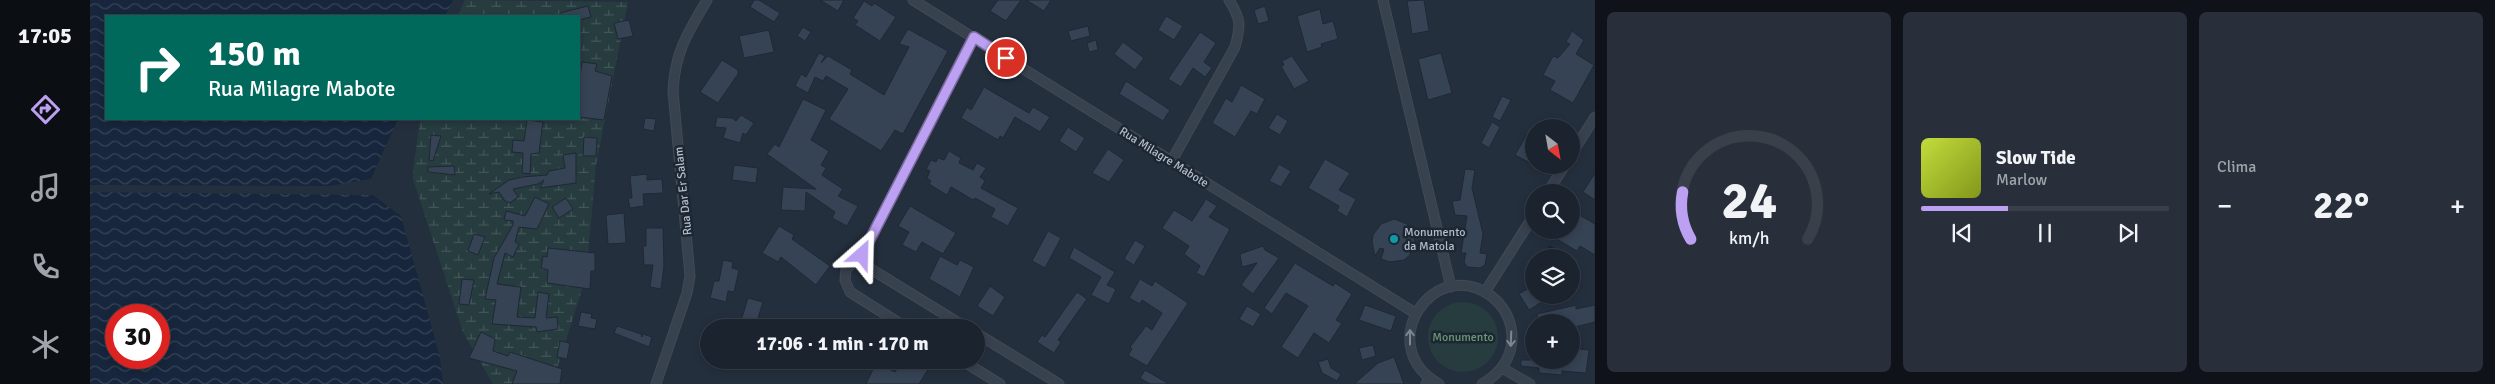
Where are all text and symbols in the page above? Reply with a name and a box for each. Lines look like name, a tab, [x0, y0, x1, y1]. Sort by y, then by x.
text: 17:05	[18, 22, 72, 49]
text: 150 m	[208, 32, 301, 75]
icon: right	[125, 35, 190, 100]
pin	[985, 37, 1027, 79]
icon: arrive	[992, 44, 1020, 72]
text: Rua Milagre Mabote	[208, 75, 395, 102]
icon: directions	[28, 92, 63, 127]
north arrow	[1525, 119, 1580, 174]
map controls	[1525, 119, 1580, 369]
street label: Rua Milagre Mabote	[1116, 124, 1211, 191]
street label: Rua Dar Er Salam	[671, 146, 696, 236]
text: Slow Tide	[1996, 146, 2076, 170]
text: Clima	[2217, 157, 2256, 177]
text: 24	[1721, 169, 1777, 233]
icon: music	[28, 170, 63, 205]
text: Marlow	[1996, 170, 2047, 190]
text: 22°	[2313, 182, 2369, 229]
button: search	[1525, 184, 1580, 239]
text: −	[2217, 189, 2232, 223]
text: +	[2450, 189, 2465, 223]
icon: previous	[1948, 219, 1976, 247]
icon: pause	[2031, 219, 2059, 247]
icon: next	[2114, 219, 2142, 247]
place label: Monumento da Matola	[1404, 225, 1466, 254]
text: km/h	[1729, 227, 1769, 249]
position arrow	[835, 228, 887, 280]
marker: Monumento da Matola	[1388, 233, 1400, 245]
icon: phone	[28, 249, 63, 284]
button: layers	[1525, 249, 1580, 304]
speed limit sign: 30	[105, 304, 170, 369]
button: +	[1525, 314, 1580, 369]
icon: climate	[28, 327, 63, 362]
one-way arrow	[1405, 329, 1415, 346]
park label: Monumento	[1432, 330, 1494, 345]
one-way arrow	[1506, 330, 1516, 346]
text: 17:06 · 1 min · 170 m	[756, 332, 929, 356]

